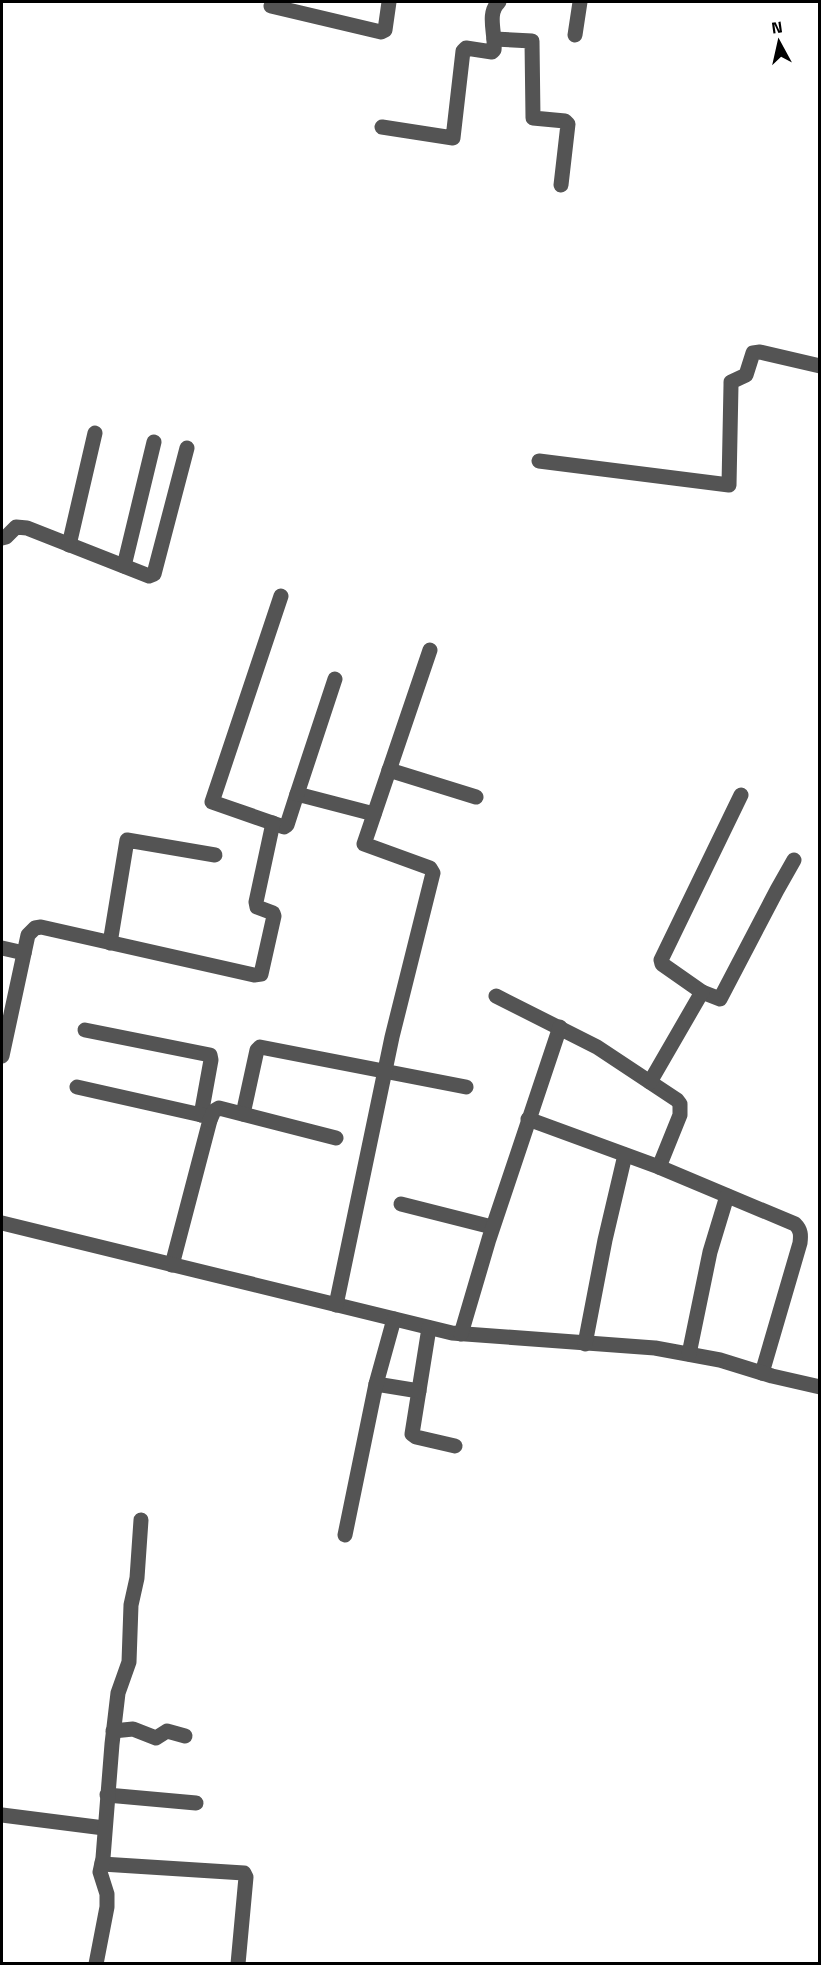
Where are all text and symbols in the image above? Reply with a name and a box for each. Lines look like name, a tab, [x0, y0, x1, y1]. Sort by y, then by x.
north arrow	[749, 12, 809, 72]
text: N	[770, 14, 784, 40]

